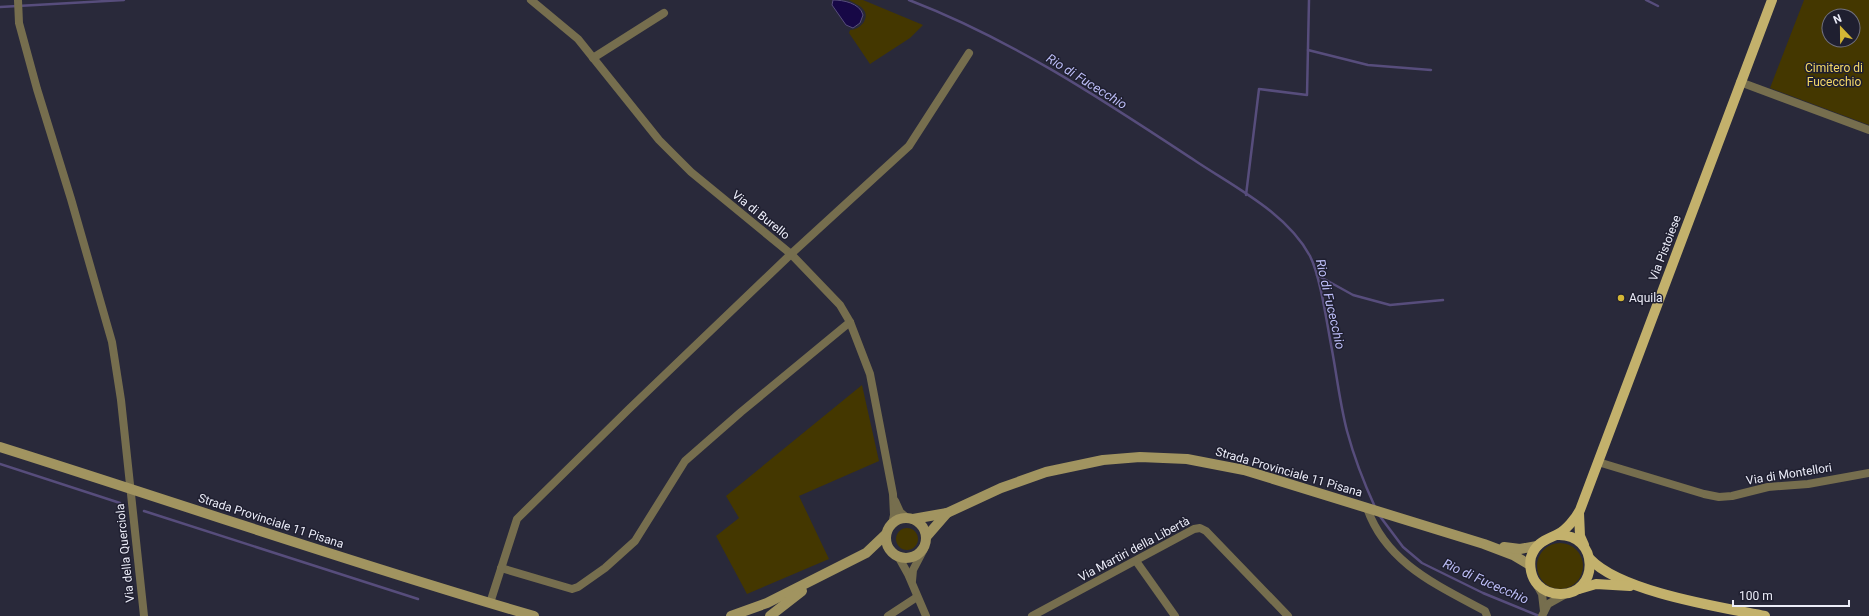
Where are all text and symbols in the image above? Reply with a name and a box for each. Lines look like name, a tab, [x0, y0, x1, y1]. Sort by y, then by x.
north arrow	[1821, 8, 1861, 48]
text: N	[1831, 12, 1844, 27]
water label: Rio di Fucecchio	[1044, 51, 1130, 112]
park label: Cimitero di Fucecchio	[1805, 61, 1863, 89]
street label: Via di Burello	[729, 188, 793, 243]
street label: Via Pistoiese	[1646, 213, 1684, 283]
water label: Rio di Fucecchio	[1313, 258, 1348, 351]
place label: Aquila	[1629, 291, 1663, 305]
marker: Aquila	[1616, 293, 1626, 303]
street label: Strada Provinciale 11 Pisana	[1214, 444, 1364, 500]
street label: Via di Montellori	[1745, 460, 1833, 488]
street label: Strada Provinciale 11 Pisana	[196, 491, 346, 551]
street label: Via della Querciola	[113, 503, 137, 603]
street label: Via Martiri della Libertà	[1076, 514, 1192, 584]
water label: Rio di Fucecchio	[1441, 556, 1531, 607]
scale bar	[1733, 582, 1849, 608]
text: 100 m	[1739, 589, 1773, 603]

